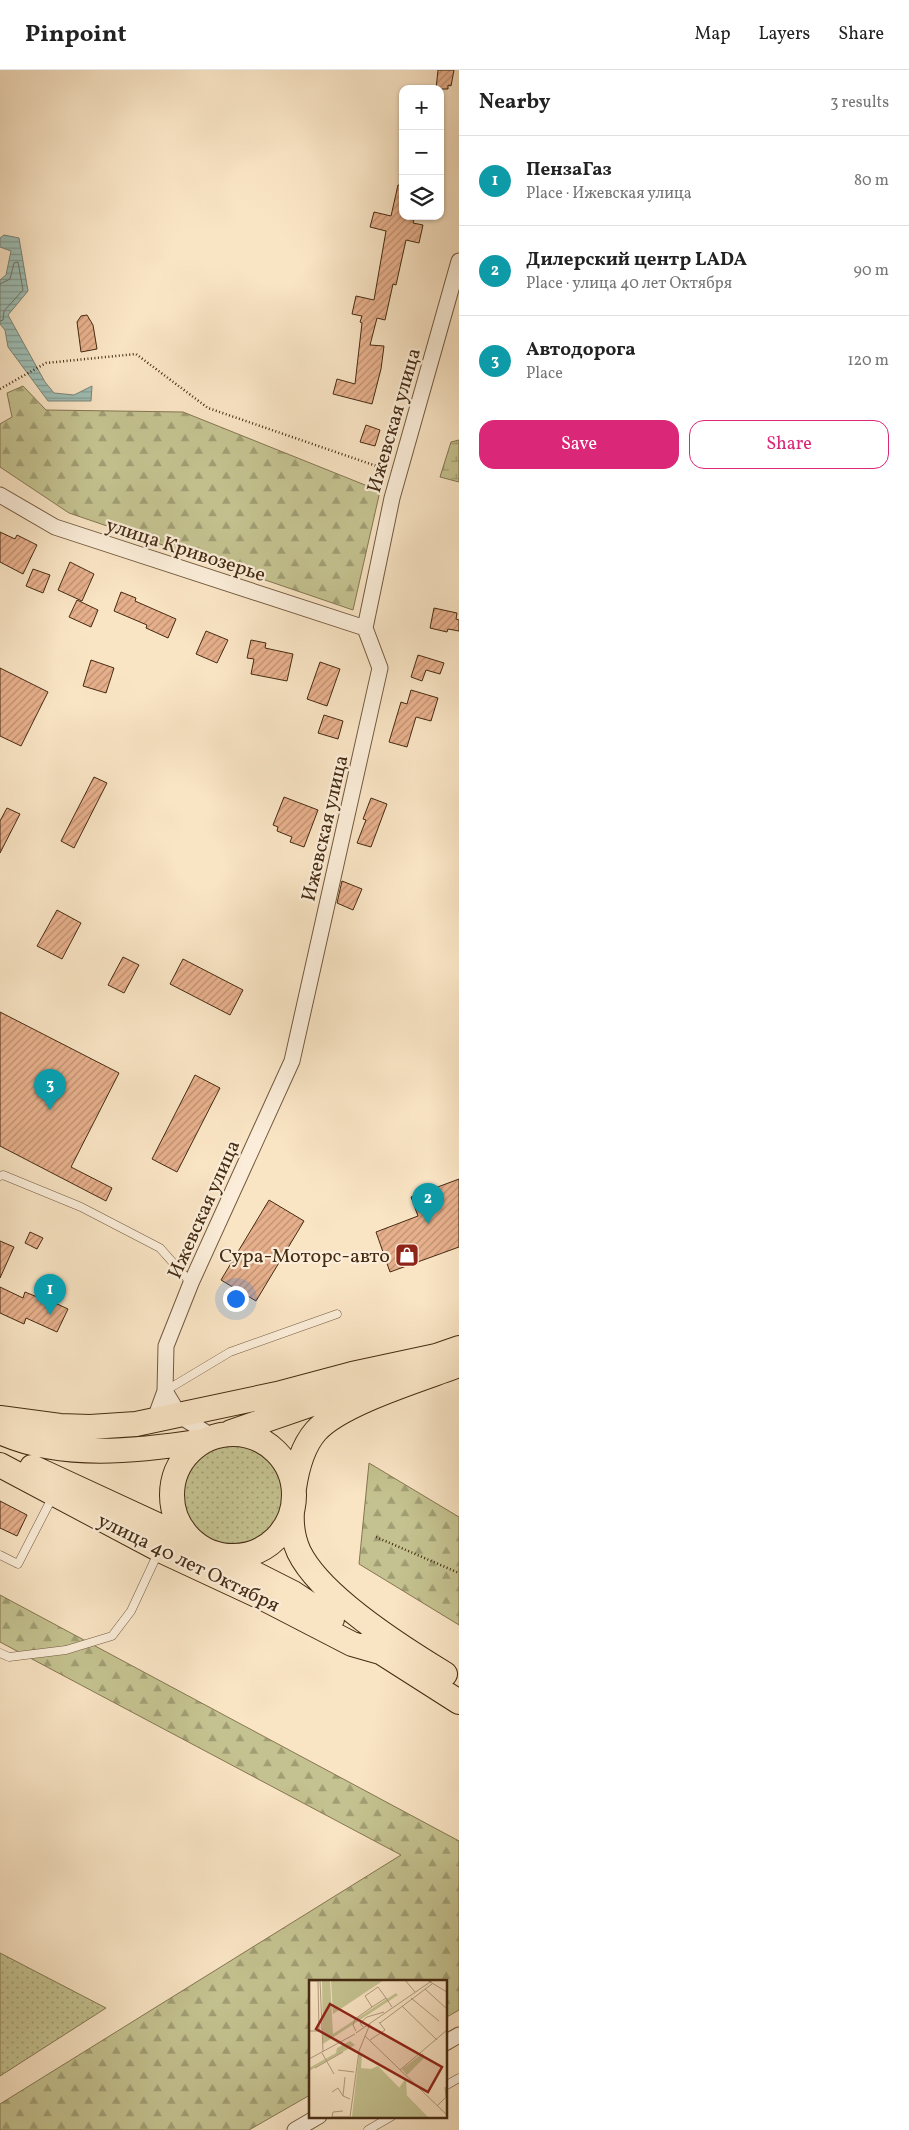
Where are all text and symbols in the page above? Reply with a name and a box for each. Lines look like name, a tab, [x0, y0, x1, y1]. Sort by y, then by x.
text: Pinpoint	[25, 18, 127, 52]
text: Map	[694, 22, 730, 47]
text: Layers	[758, 22, 810, 47]
text: Share	[838, 22, 884, 47]
map controls	[399, 85, 444, 220]
button: +	[399, 85, 444, 130]
text: Nearby	[479, 88, 550, 117]
text: 3 results	[830, 92, 889, 114]
button: −	[399, 130, 444, 175]
text: ПензаГаз	[526, 157, 612, 183]
text: 1	[492, 170, 498, 192]
text: 80 m	[854, 170, 889, 192]
button: layers	[399, 175, 444, 220]
text: Place · Ижевская улица	[526, 183, 692, 205]
text: Дилерский центр LADA	[526, 247, 747, 273]
text: 2	[491, 260, 499, 282]
text: 90 m	[853, 260, 889, 282]
text: Place · улица 40 лет Октября	[526, 273, 732, 295]
text: Автодорога	[526, 337, 636, 363]
street label: Ижевская улица	[361, 345, 429, 496]
text: 3	[491, 350, 499, 372]
text: 120 m	[847, 350, 889, 372]
text: Place	[526, 363, 563, 385]
button: Save	[479, 420, 679, 469]
button: Share	[689, 420, 889, 469]
street label: улица Кривозерье	[102, 512, 269, 590]
street label: Ижевская улица	[296, 753, 356, 904]
pin: 3	[34, 1069, 66, 1110]
street label: Ижевская улица	[162, 1136, 248, 1284]
pin: 2	[412, 1183, 444, 1224]
shop icon: Сура-Моторс-авто	[394, 1242, 420, 1268]
place label: Сура-Моторс-авто	[219, 1243, 390, 1271]
pin: 1	[34, 1274, 66, 1315]
your location	[223, 1286, 249, 1312]
street label: улица 40 лет Октября	[92, 1507, 284, 1620]
inset map	[309, 1980, 447, 2118]

